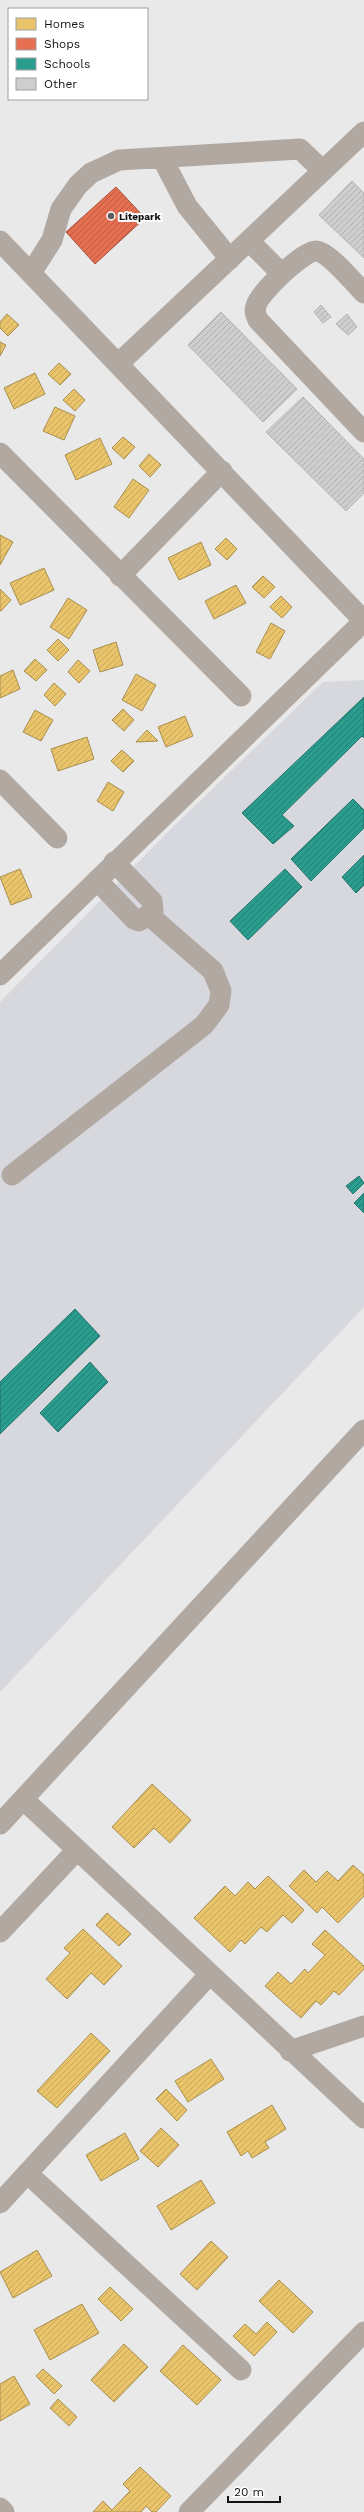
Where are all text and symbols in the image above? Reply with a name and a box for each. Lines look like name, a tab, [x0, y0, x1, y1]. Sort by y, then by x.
legend	[8, 8, 148, 100]
text: Homes	[44, 17, 85, 31]
text: Shops	[44, 37, 80, 51]
text: Schools	[44, 57, 90, 71]
text: Other	[44, 77, 77, 91]
marker: Litepark	[106, 211, 116, 221]
place label: Litepark	[119, 211, 161, 222]
scale bar	[228, 2478, 280, 2504]
text: 20 m	[234, 2485, 264, 2499]

